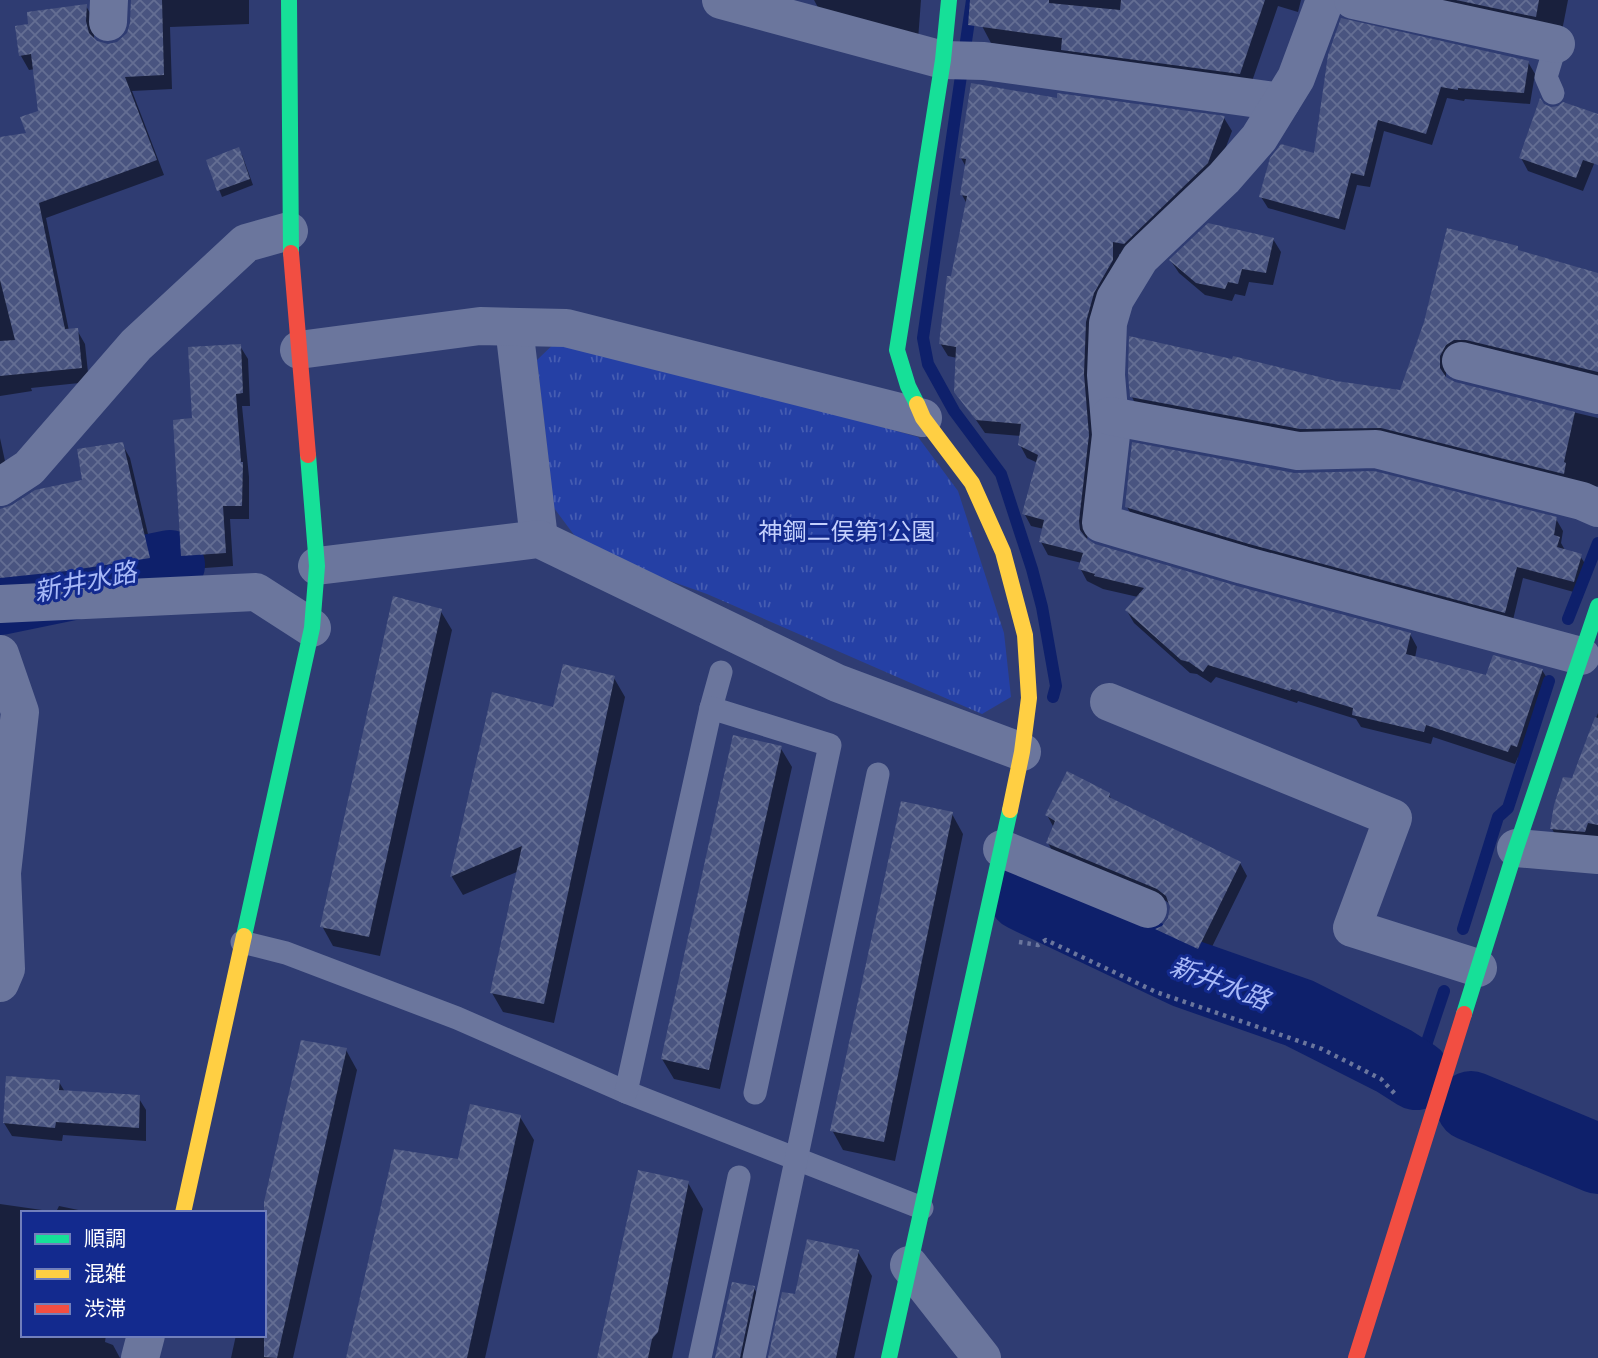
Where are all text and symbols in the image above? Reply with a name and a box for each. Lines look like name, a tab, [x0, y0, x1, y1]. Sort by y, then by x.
park label: 神鋼二俣第1公園	[759, 516, 935, 546]
water label: 新井水路	[31, 554, 141, 608]
water label: 新井水路	[1166, 948, 1276, 1017]
legend	[21, 1211, 266, 1337]
text: 順調	[84, 1225, 126, 1251]
text: 混雑	[84, 1260, 126, 1286]
text: 渋滞	[84, 1295, 126, 1321]

